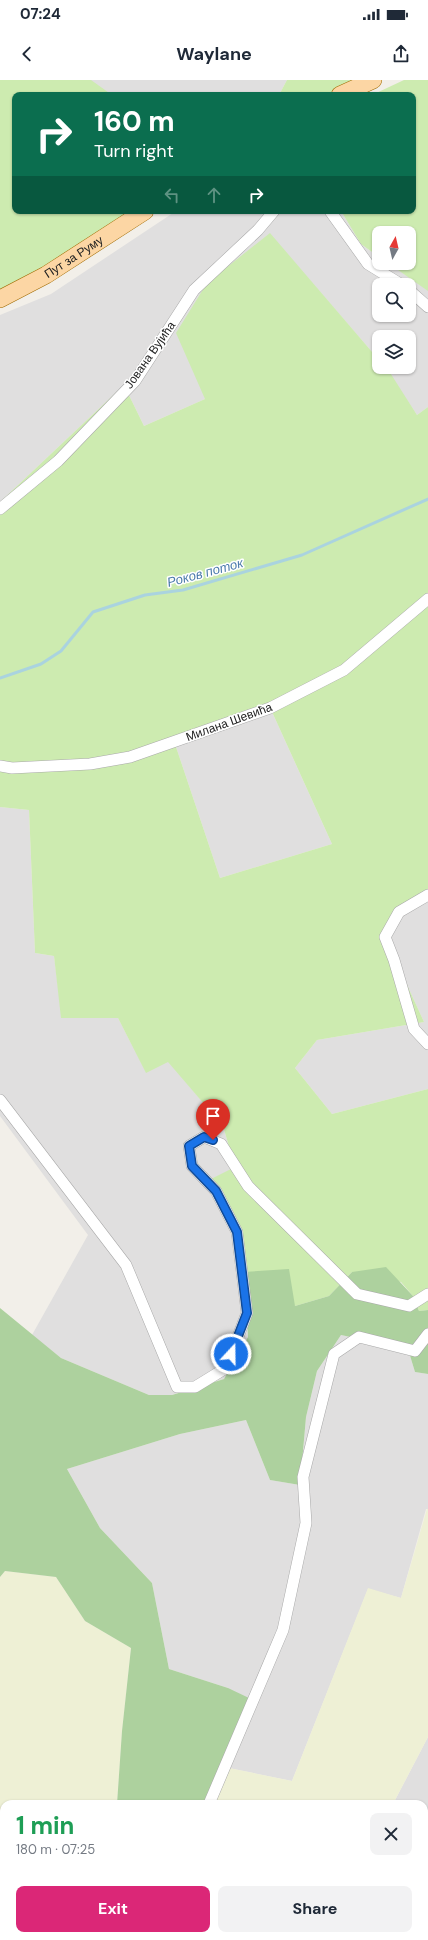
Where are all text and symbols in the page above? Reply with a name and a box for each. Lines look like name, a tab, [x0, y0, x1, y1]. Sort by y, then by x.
text: 07:24	[20, 4, 61, 24]
text: Waylane	[176, 42, 252, 66]
icon: back	[16, 43, 38, 65]
icon: share	[390, 43, 412, 65]
text: 160 m	[94, 103, 175, 140]
icon: right	[28, 108, 80, 160]
text: Turn right	[94, 139, 174, 163]
icon: left	[161, 184, 183, 206]
icon: ahead	[203, 184, 225, 206]
icon: right	[245, 184, 267, 206]
north arrow	[372, 226, 416, 270]
map controls	[372, 226, 416, 374]
street label: Пут за Руму	[41, 232, 106, 282]
button: search	[372, 278, 416, 322]
street label: Јована Вујића	[121, 318, 179, 392]
button: layers	[372, 330, 416, 374]
water label: Роков поток	[165, 554, 246, 591]
street label: Милана Шевића	[184, 699, 275, 745]
pin	[196, 1099, 230, 1140]
icon: arrive	[202, 1105, 224, 1127]
position arrow	[210, 1333, 252, 1375]
text: 1 min	[16, 1810, 74, 1841]
button: close	[370, 1813, 412, 1855]
text: 180 m · 07:25	[16, 1841, 95, 1858]
button: Exit	[16, 1886, 210, 1932]
button: Share	[218, 1886, 412, 1932]

